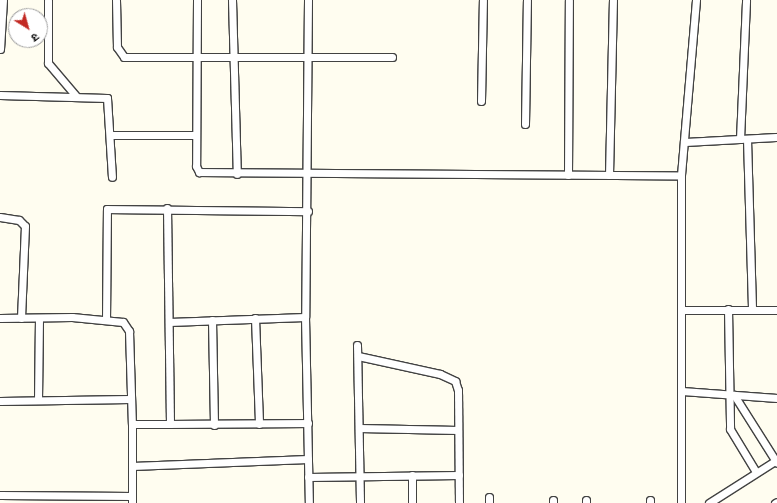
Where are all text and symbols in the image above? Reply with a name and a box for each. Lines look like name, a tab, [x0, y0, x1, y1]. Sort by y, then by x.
north arrow	[8, 8, 48, 48]
text: उ	[27, 28, 43, 46]

